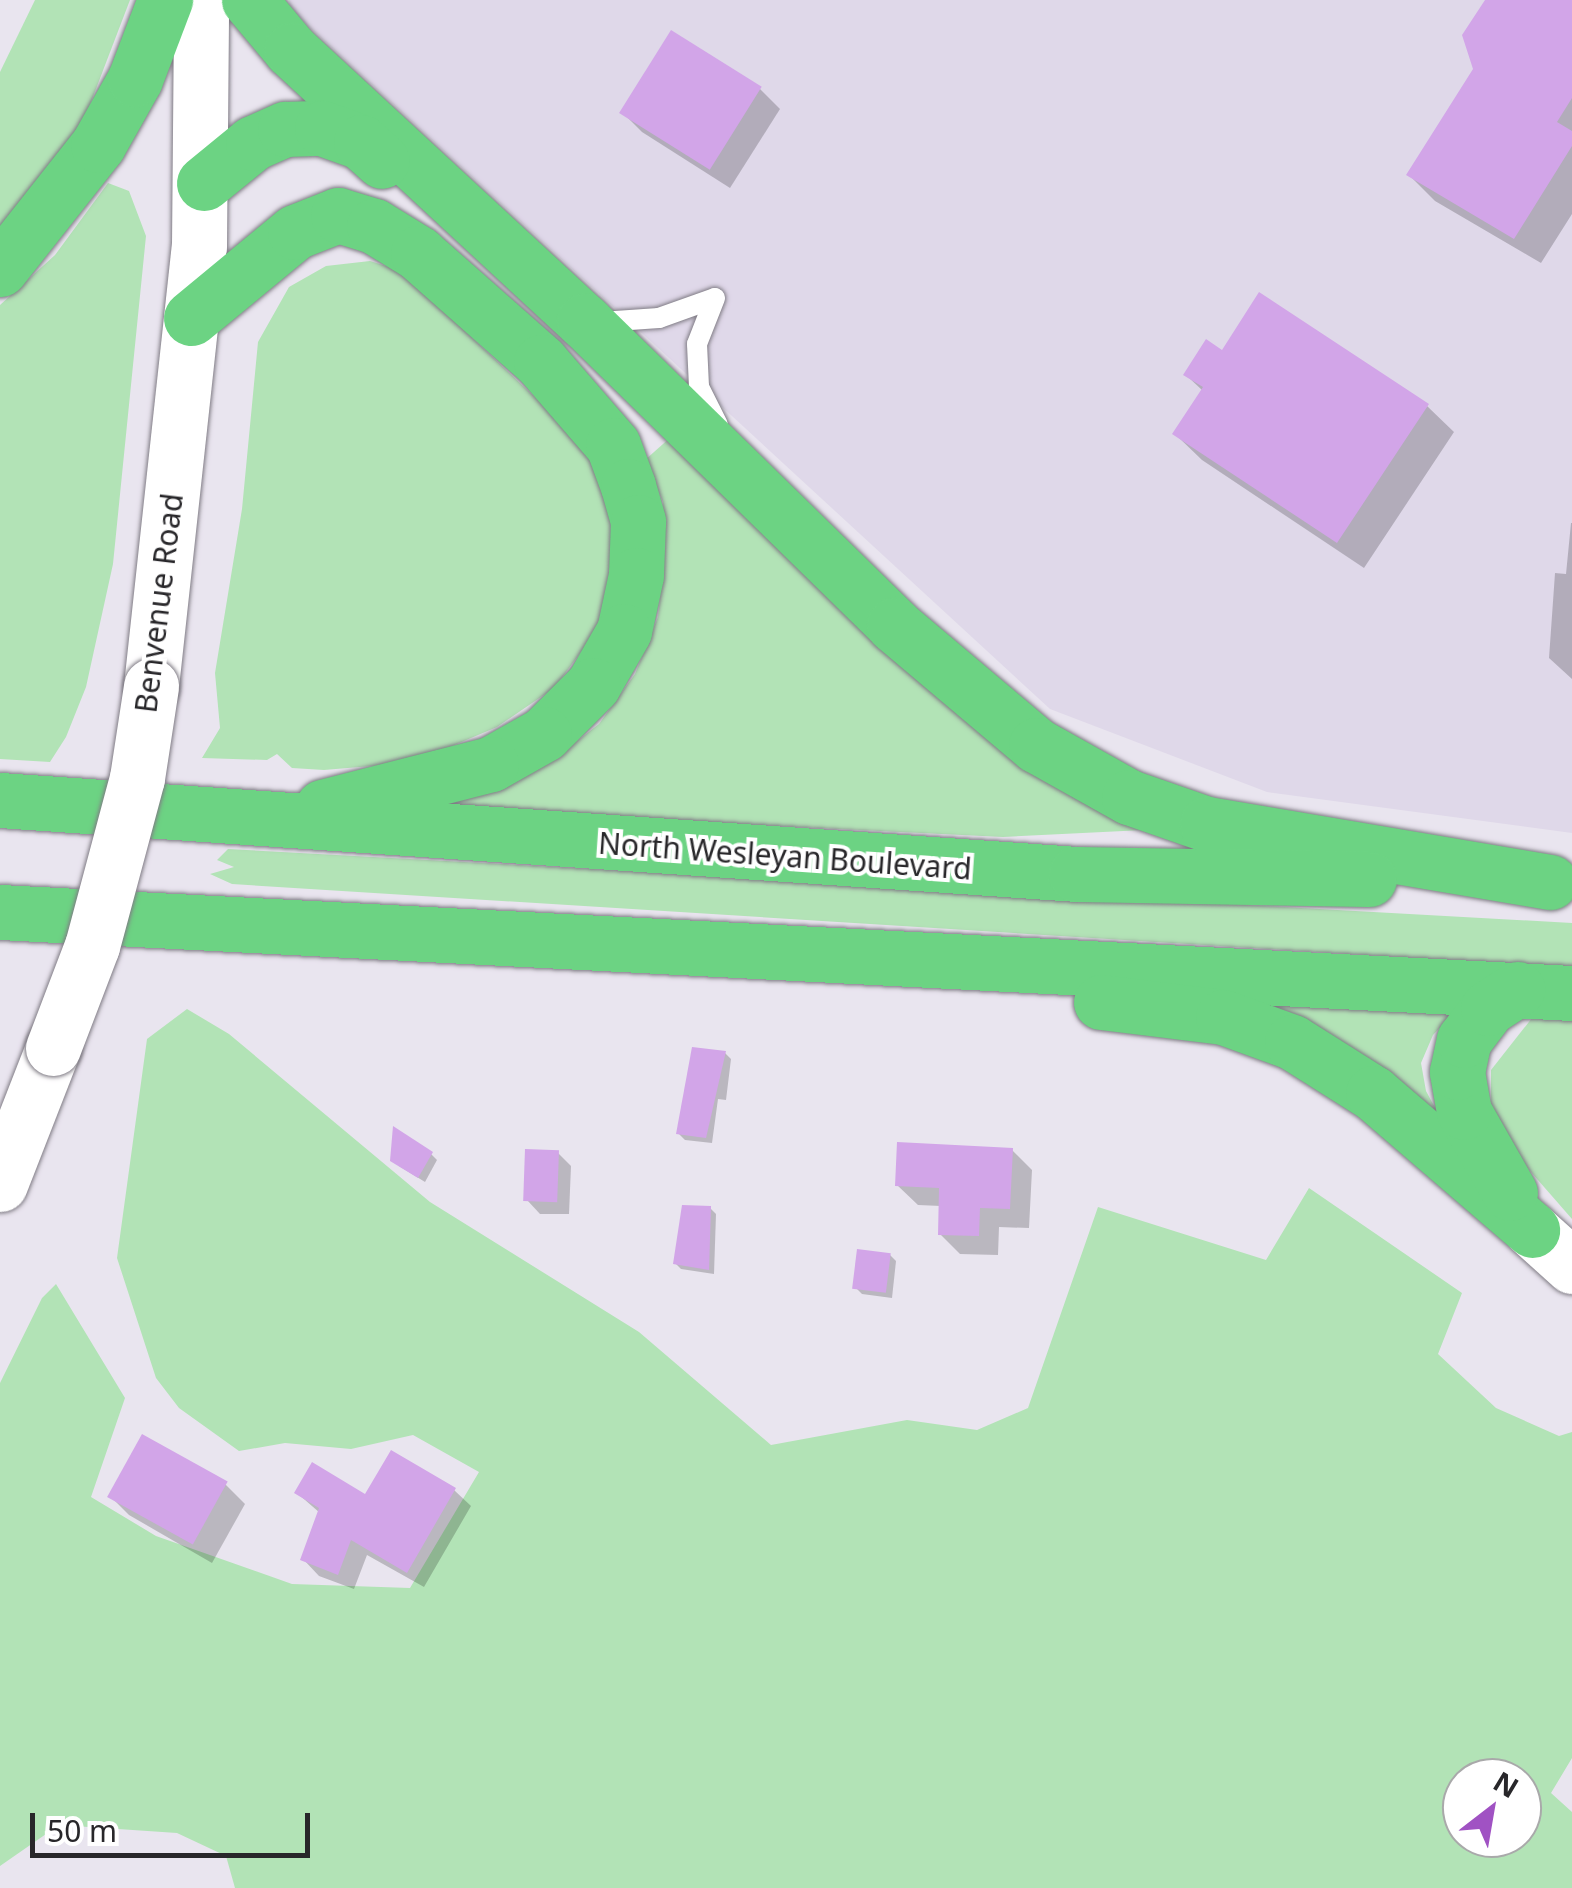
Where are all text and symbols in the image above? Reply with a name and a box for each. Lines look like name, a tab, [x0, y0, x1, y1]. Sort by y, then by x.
street label: Benvenue Road	[128, 491, 190, 715]
street label: North Wesleyan Boulevard	[597, 825, 973, 887]
north arrow	[1442, 1758, 1542, 1858]
text: N	[1487, 1762, 1526, 1806]
scale bar	[35, 1793, 315, 1855]
text: 50 m	[47, 1810, 117, 1851]

